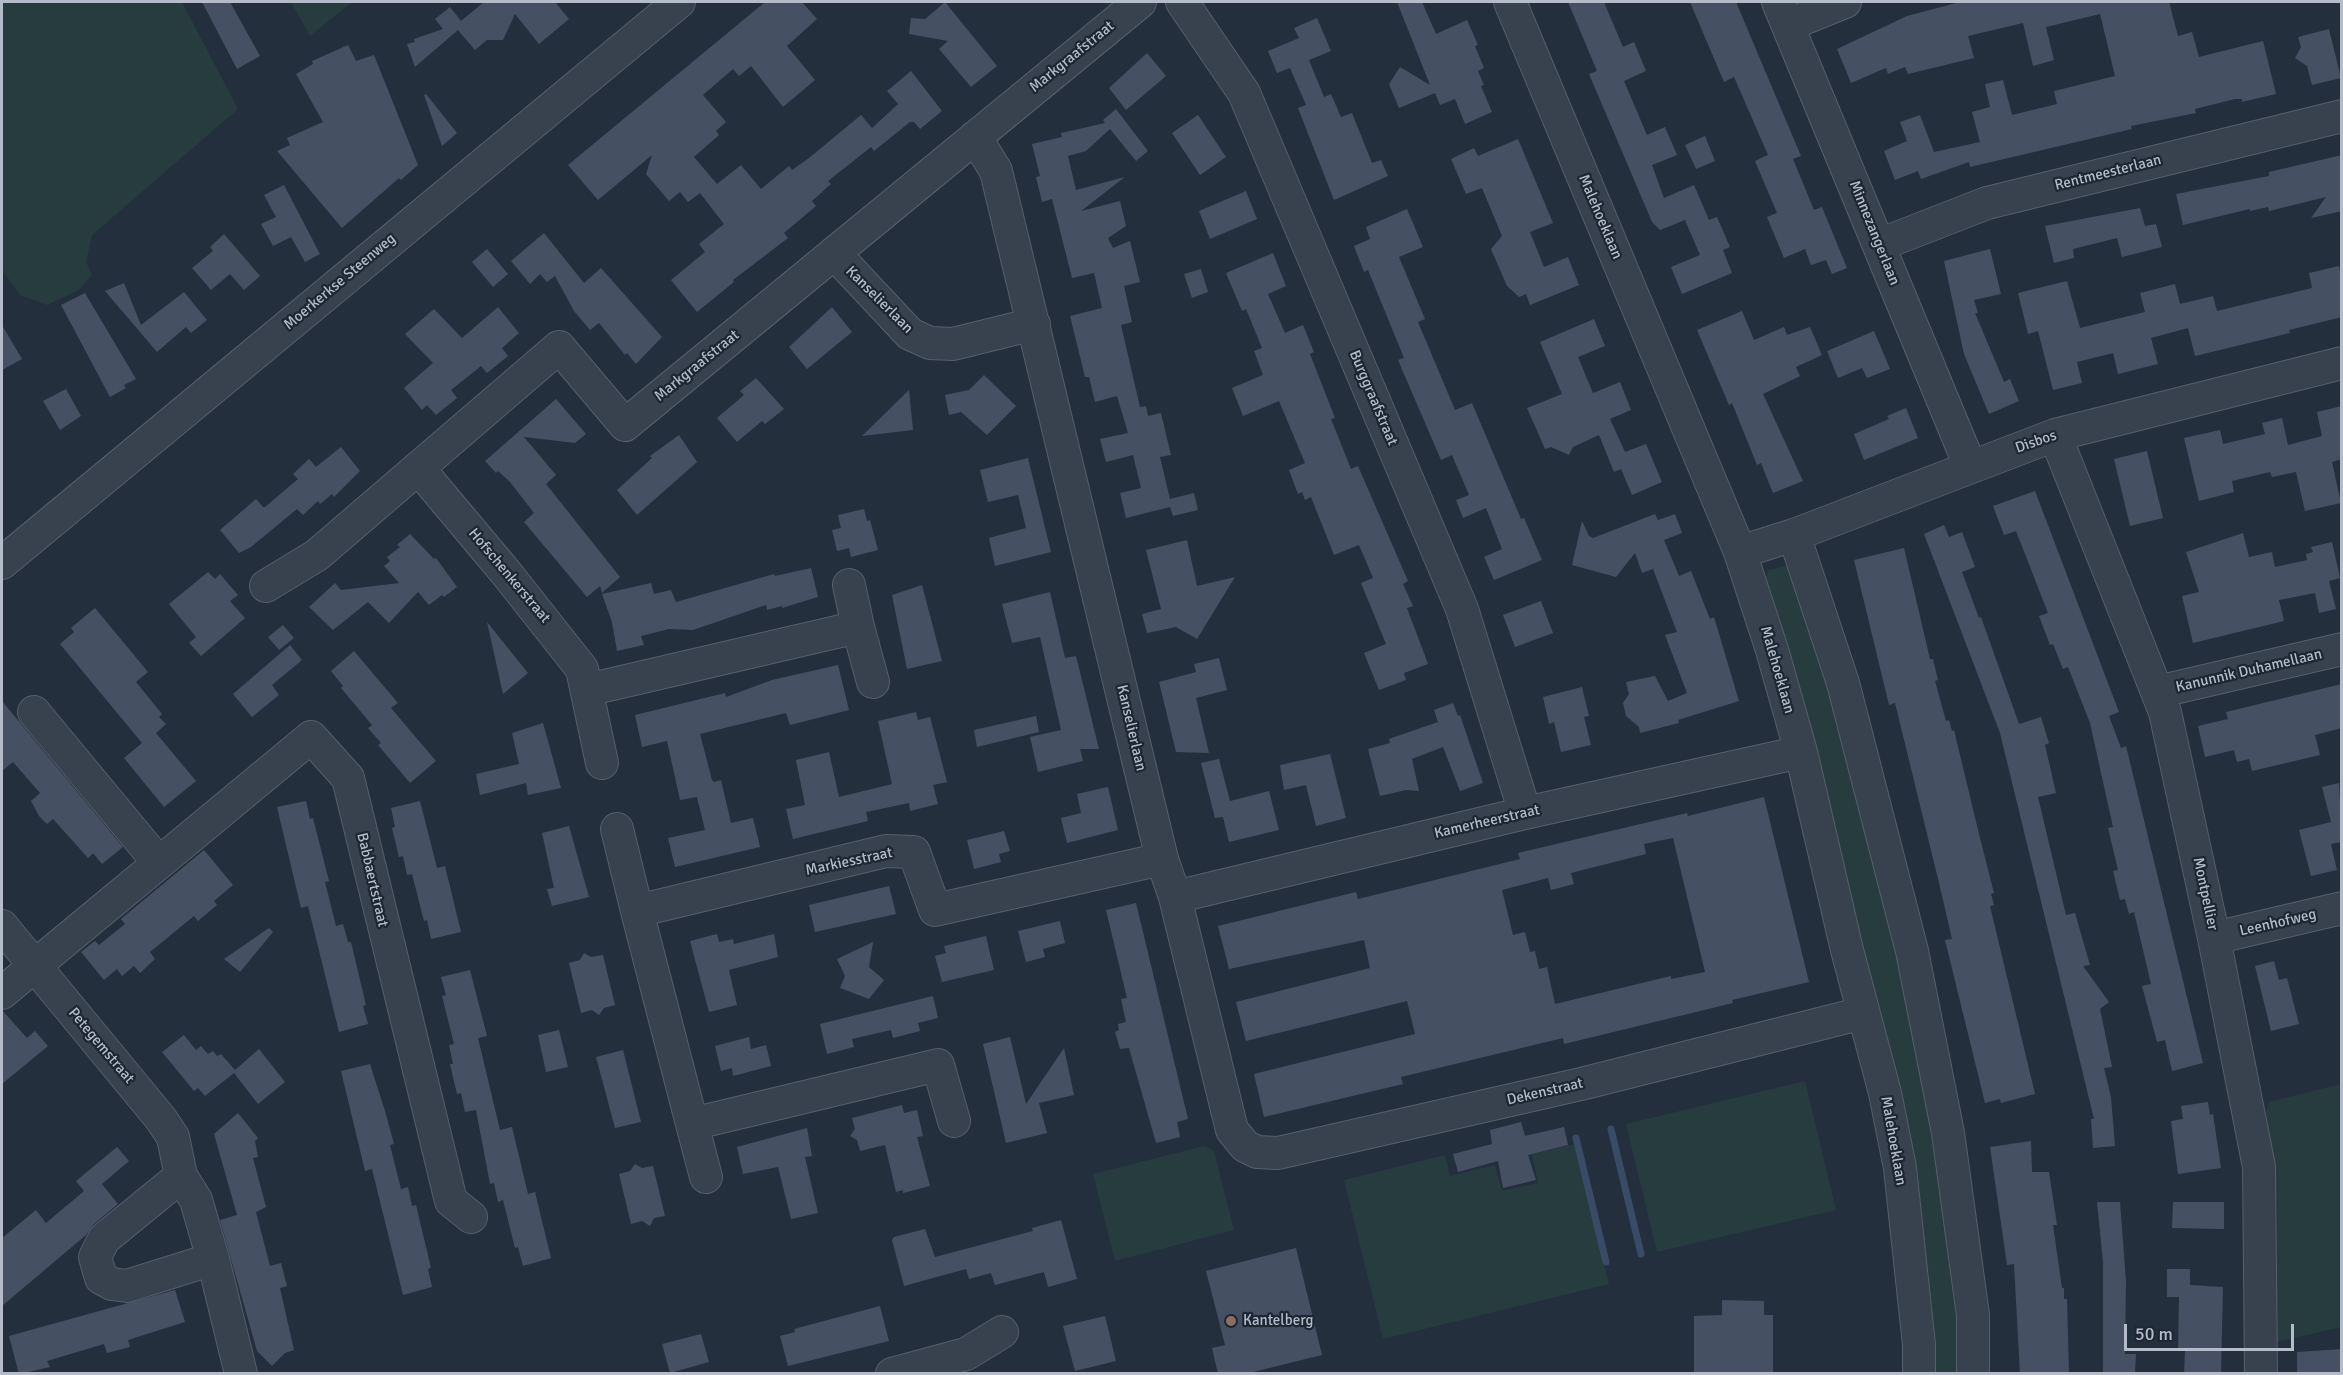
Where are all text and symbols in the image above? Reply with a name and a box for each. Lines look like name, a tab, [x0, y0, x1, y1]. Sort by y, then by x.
street label: Markgraafstraat	[1026, 17, 1118, 97]
street label: Rentmeesterlaan	[2053, 151, 2163, 195]
street label: Malehoeklaan	[1574, 172, 1626, 262]
street label: Minnezangerlaan	[1845, 178, 1903, 288]
street label: Moerkerkse Steenweg	[280, 230, 400, 334]
street label: Kanselierlaan	[842, 263, 916, 337]
street label: Markgraafstraat	[651, 326, 743, 406]
street label: Burggraafstraat	[1345, 348, 1401, 448]
street label: Disbos	[2013, 427, 2059, 457]
street label: Hofschenkerstraat	[464, 525, 554, 627]
street label: Malehoeklaan	[1756, 624, 1798, 716]
street label: Kanunnik Duhamellaan	[2174, 645, 2324, 697]
street label: Kanselierlaan	[1112, 683, 1150, 773]
street label: Kamerheerstraat	[1432, 801, 1542, 843]
street label: Babbaertstraat	[352, 831, 392, 929]
street label: Markiesstraat	[804, 844, 894, 880]
street label: Montpellier	[2188, 856, 2222, 932]
street label: Leenhofweg	[2238, 905, 2318, 941]
street label: Petegemstraat	[64, 1005, 138, 1087]
street label: Dekenstraat	[1505, 1074, 1585, 1110]
street label: Malehoeklaan	[1876, 1095, 1910, 1187]
place label: Kantelberg	[1243, 1312, 1313, 1330]
scale bar	[2127, 1312, 2296, 1350]
marker: Kantelberg	[1224, 1314, 1238, 1328]
text: 50 m	[2135, 1323, 2173, 1345]

